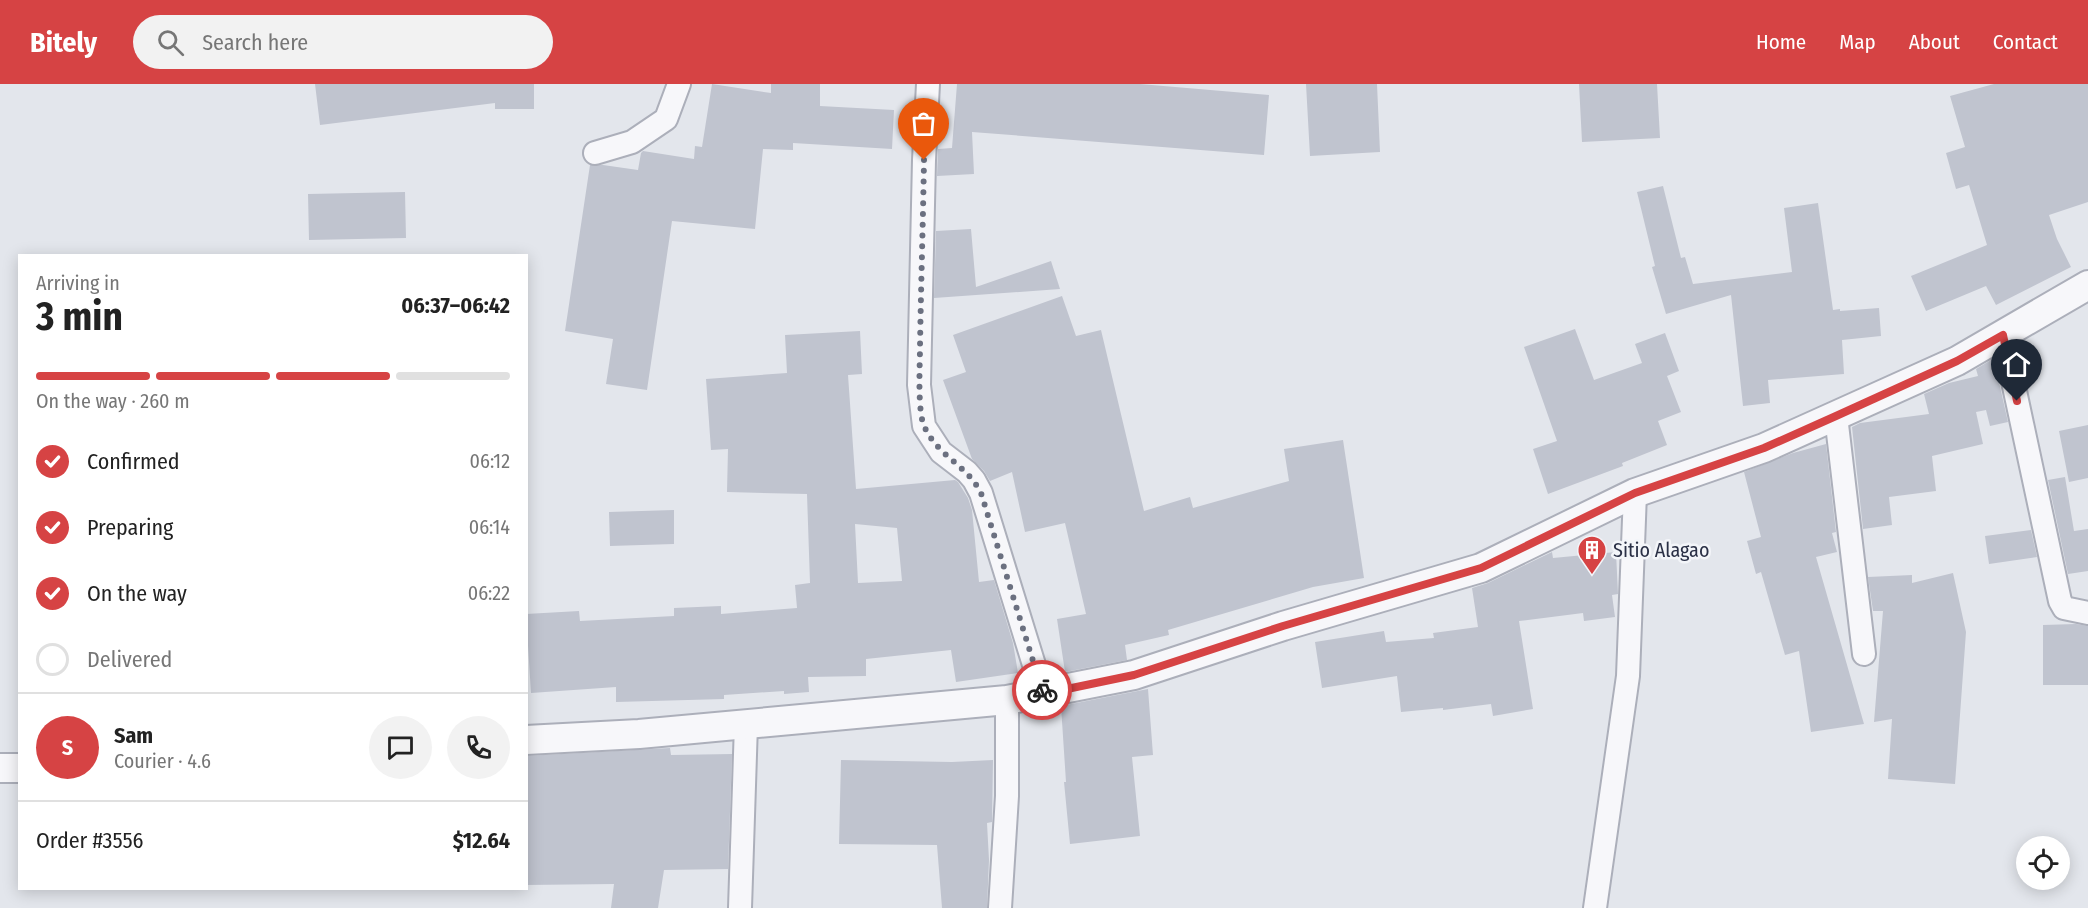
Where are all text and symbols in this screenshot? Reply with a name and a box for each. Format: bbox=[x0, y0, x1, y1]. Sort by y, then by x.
search box bbox=[133, 15, 553, 69]
text: Bitely bbox=[30, 26, 97, 59]
icon: search bbox=[154, 26, 187, 59]
text: Search here bbox=[202, 29, 308, 56]
text: Home bbox=[1756, 29, 1806, 55]
text: Map bbox=[1839, 29, 1876, 55]
text: About bbox=[1909, 29, 1960, 55]
text: Contact bbox=[1993, 29, 2058, 55]
pin bbox=[898, 98, 949, 160]
icon: bag bbox=[907, 107, 940, 140]
text: Arriving in bbox=[36, 271, 120, 295]
text: 06:37–06:42 bbox=[401, 292, 510, 319]
text: 3 min bbox=[36, 294, 123, 340]
pin bbox=[1991, 339, 2042, 401]
icon: home bbox=[2000, 348, 2033, 381]
text: On the way · 260 m bbox=[36, 389, 190, 413]
icon: check bbox=[36, 445, 69, 478]
text: Confirmed bbox=[87, 448, 180, 475]
text: 06:12 bbox=[470, 449, 510, 473]
icon: check bbox=[36, 511, 69, 544]
text: Preparing bbox=[87, 514, 173, 541]
text: 06:14 bbox=[469, 515, 510, 539]
building icon: Sitio Alagao bbox=[1576, 534, 1608, 576]
place label: Sitio Alagao bbox=[1613, 538, 1709, 562]
icon: check bbox=[36, 577, 69, 610]
text: On the way bbox=[87, 580, 187, 607]
text: 06:22 bbox=[468, 581, 510, 605]
text: Delivered bbox=[87, 646, 172, 673]
courier bbox=[1012, 660, 1072, 720]
icon: bike bbox=[1026, 674, 1059, 707]
button: chat bbox=[369, 716, 432, 779]
button: phone bbox=[447, 716, 510, 779]
text: Sam bbox=[114, 722, 153, 749]
text: S bbox=[62, 734, 73, 761]
text: Courier · 4.6 bbox=[114, 749, 211, 773]
text: Order #3556 bbox=[36, 827, 144, 854]
text: $12.64 bbox=[453, 827, 510, 854]
map controls bbox=[2016, 836, 2070, 890]
button: locate bbox=[2016, 836, 2070, 890]

